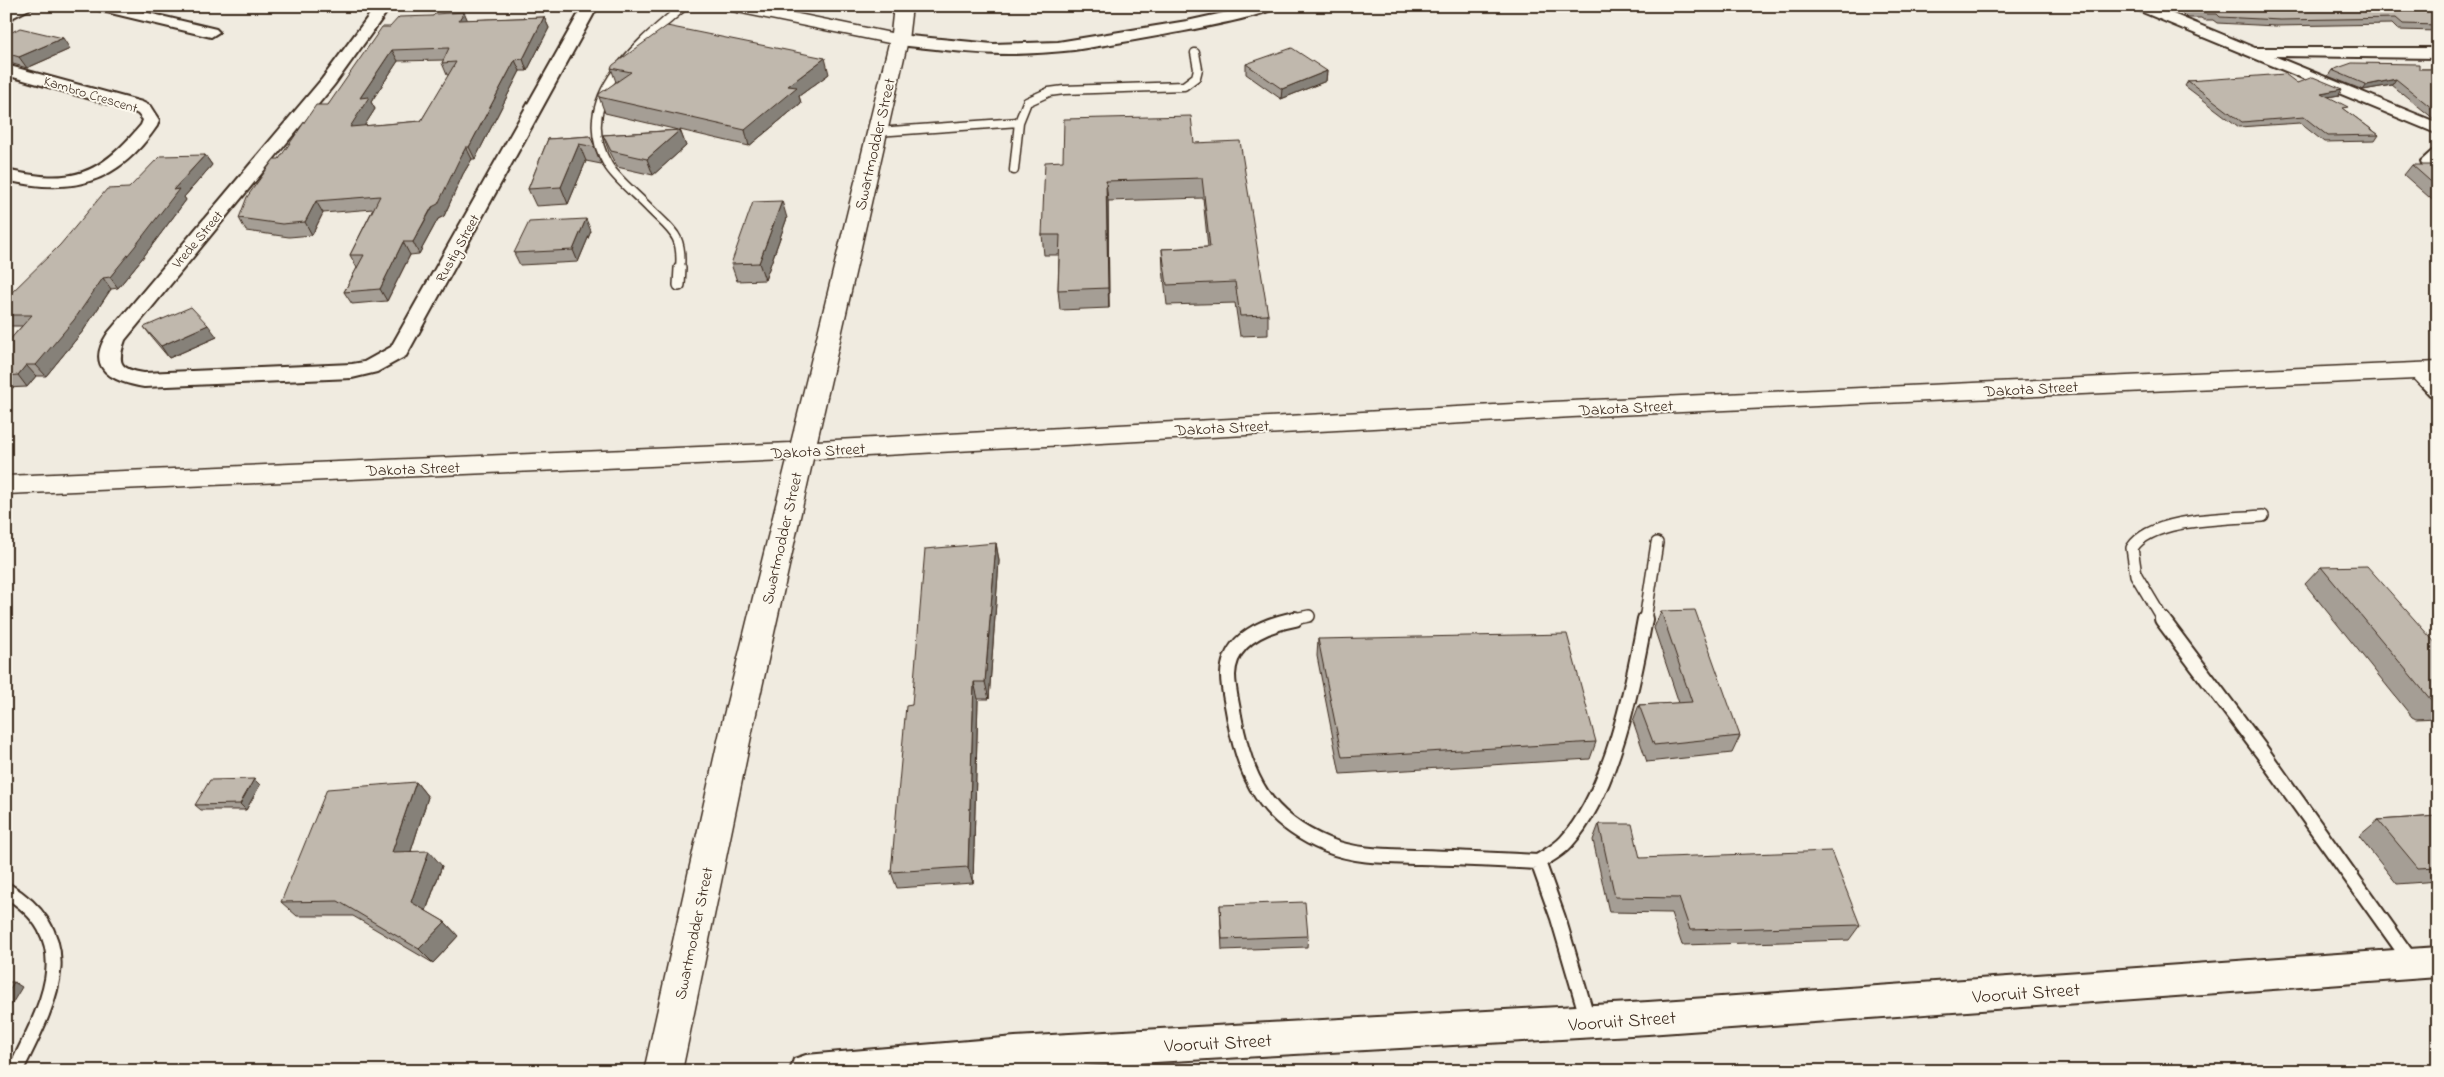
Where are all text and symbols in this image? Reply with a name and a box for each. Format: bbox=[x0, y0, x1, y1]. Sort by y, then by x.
street label: Kambro Crescent bbox=[41, 71, 140, 120]
street label: Swartmodder Street bbox=[849, 75, 903, 213]
street label: Vrede Street bbox=[167, 206, 229, 274]
street label: Rustig Street bbox=[431, 211, 487, 287]
street label: Dakota Street bbox=[1983, 376, 2079, 404]
street label: Dakota Street bbox=[1578, 395, 1674, 423]
street label: Dakota Street bbox=[1174, 415, 1270, 443]
street label: Dakota Street bbox=[770, 438, 866, 466]
street label: Dakota Street bbox=[365, 456, 461, 484]
street label: Swartmodder Street bbox=[756, 469, 810, 607]
street label: Swartmodder Street bbox=[669, 864, 721, 1002]
street label: Vooruit Street bbox=[1970, 977, 2082, 1012]
street label: Vooruit Street bbox=[1566, 1005, 1678, 1040]
street label: Vooruit Street bbox=[1163, 1028, 1273, 1061]

